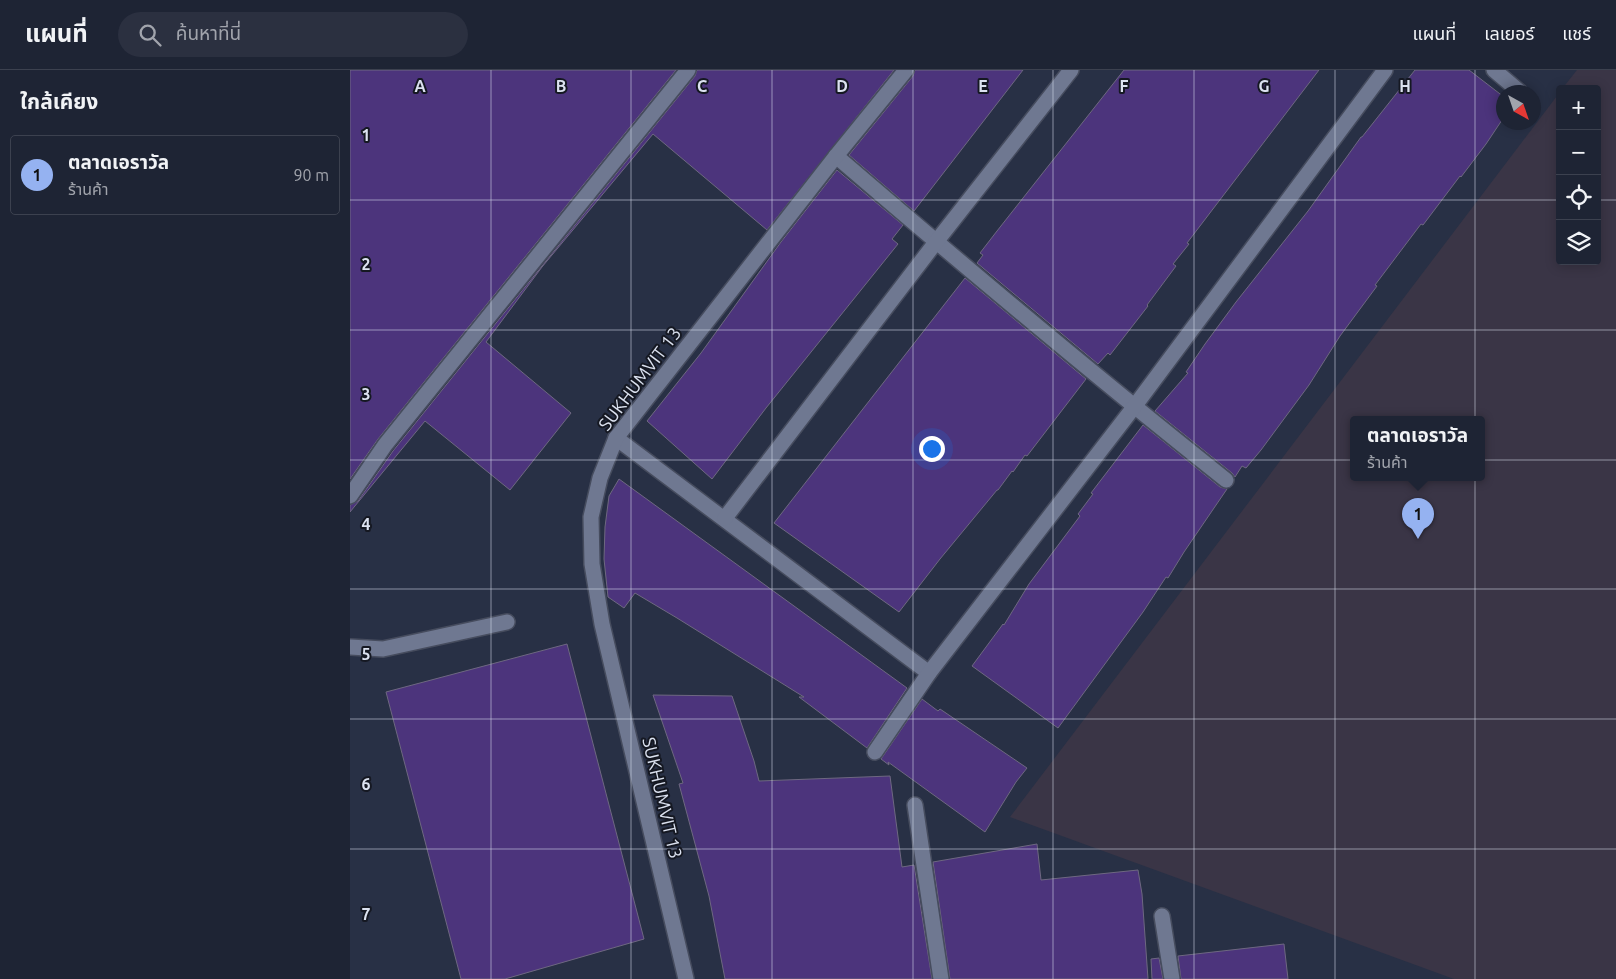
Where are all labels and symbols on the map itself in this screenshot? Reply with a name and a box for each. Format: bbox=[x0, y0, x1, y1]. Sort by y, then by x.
text: A bbox=[414, 77, 426, 95]
text: B bbox=[556, 77, 566, 95]
text: C bbox=[697, 77, 707, 95]
text: D bbox=[836, 77, 848, 95]
text: E bbox=[978, 77, 988, 95]
text: F bbox=[1120, 77, 1129, 95]
text: G bbox=[1258, 77, 1270, 95]
text: H bbox=[1399, 77, 1411, 95]
north arrow bbox=[1496, 85, 1541, 130]
text: 1 bbox=[361, 126, 371, 144]
text: 2 bbox=[361, 255, 371, 273]
street label: SUKHUMVIT 13 bbox=[594, 323, 684, 434]
text: 3 bbox=[361, 385, 371, 403]
your location bbox=[919, 436, 945, 462]
pin: 1 bbox=[1402, 498, 1434, 539]
text: 4 bbox=[361, 515, 371, 533]
text: 5 bbox=[361, 645, 371, 663]
street label: SUKHUMVIT 13 bbox=[639, 735, 687, 860]
text: 6 bbox=[361, 775, 371, 793]
text: 7 bbox=[361, 905, 371, 923]

